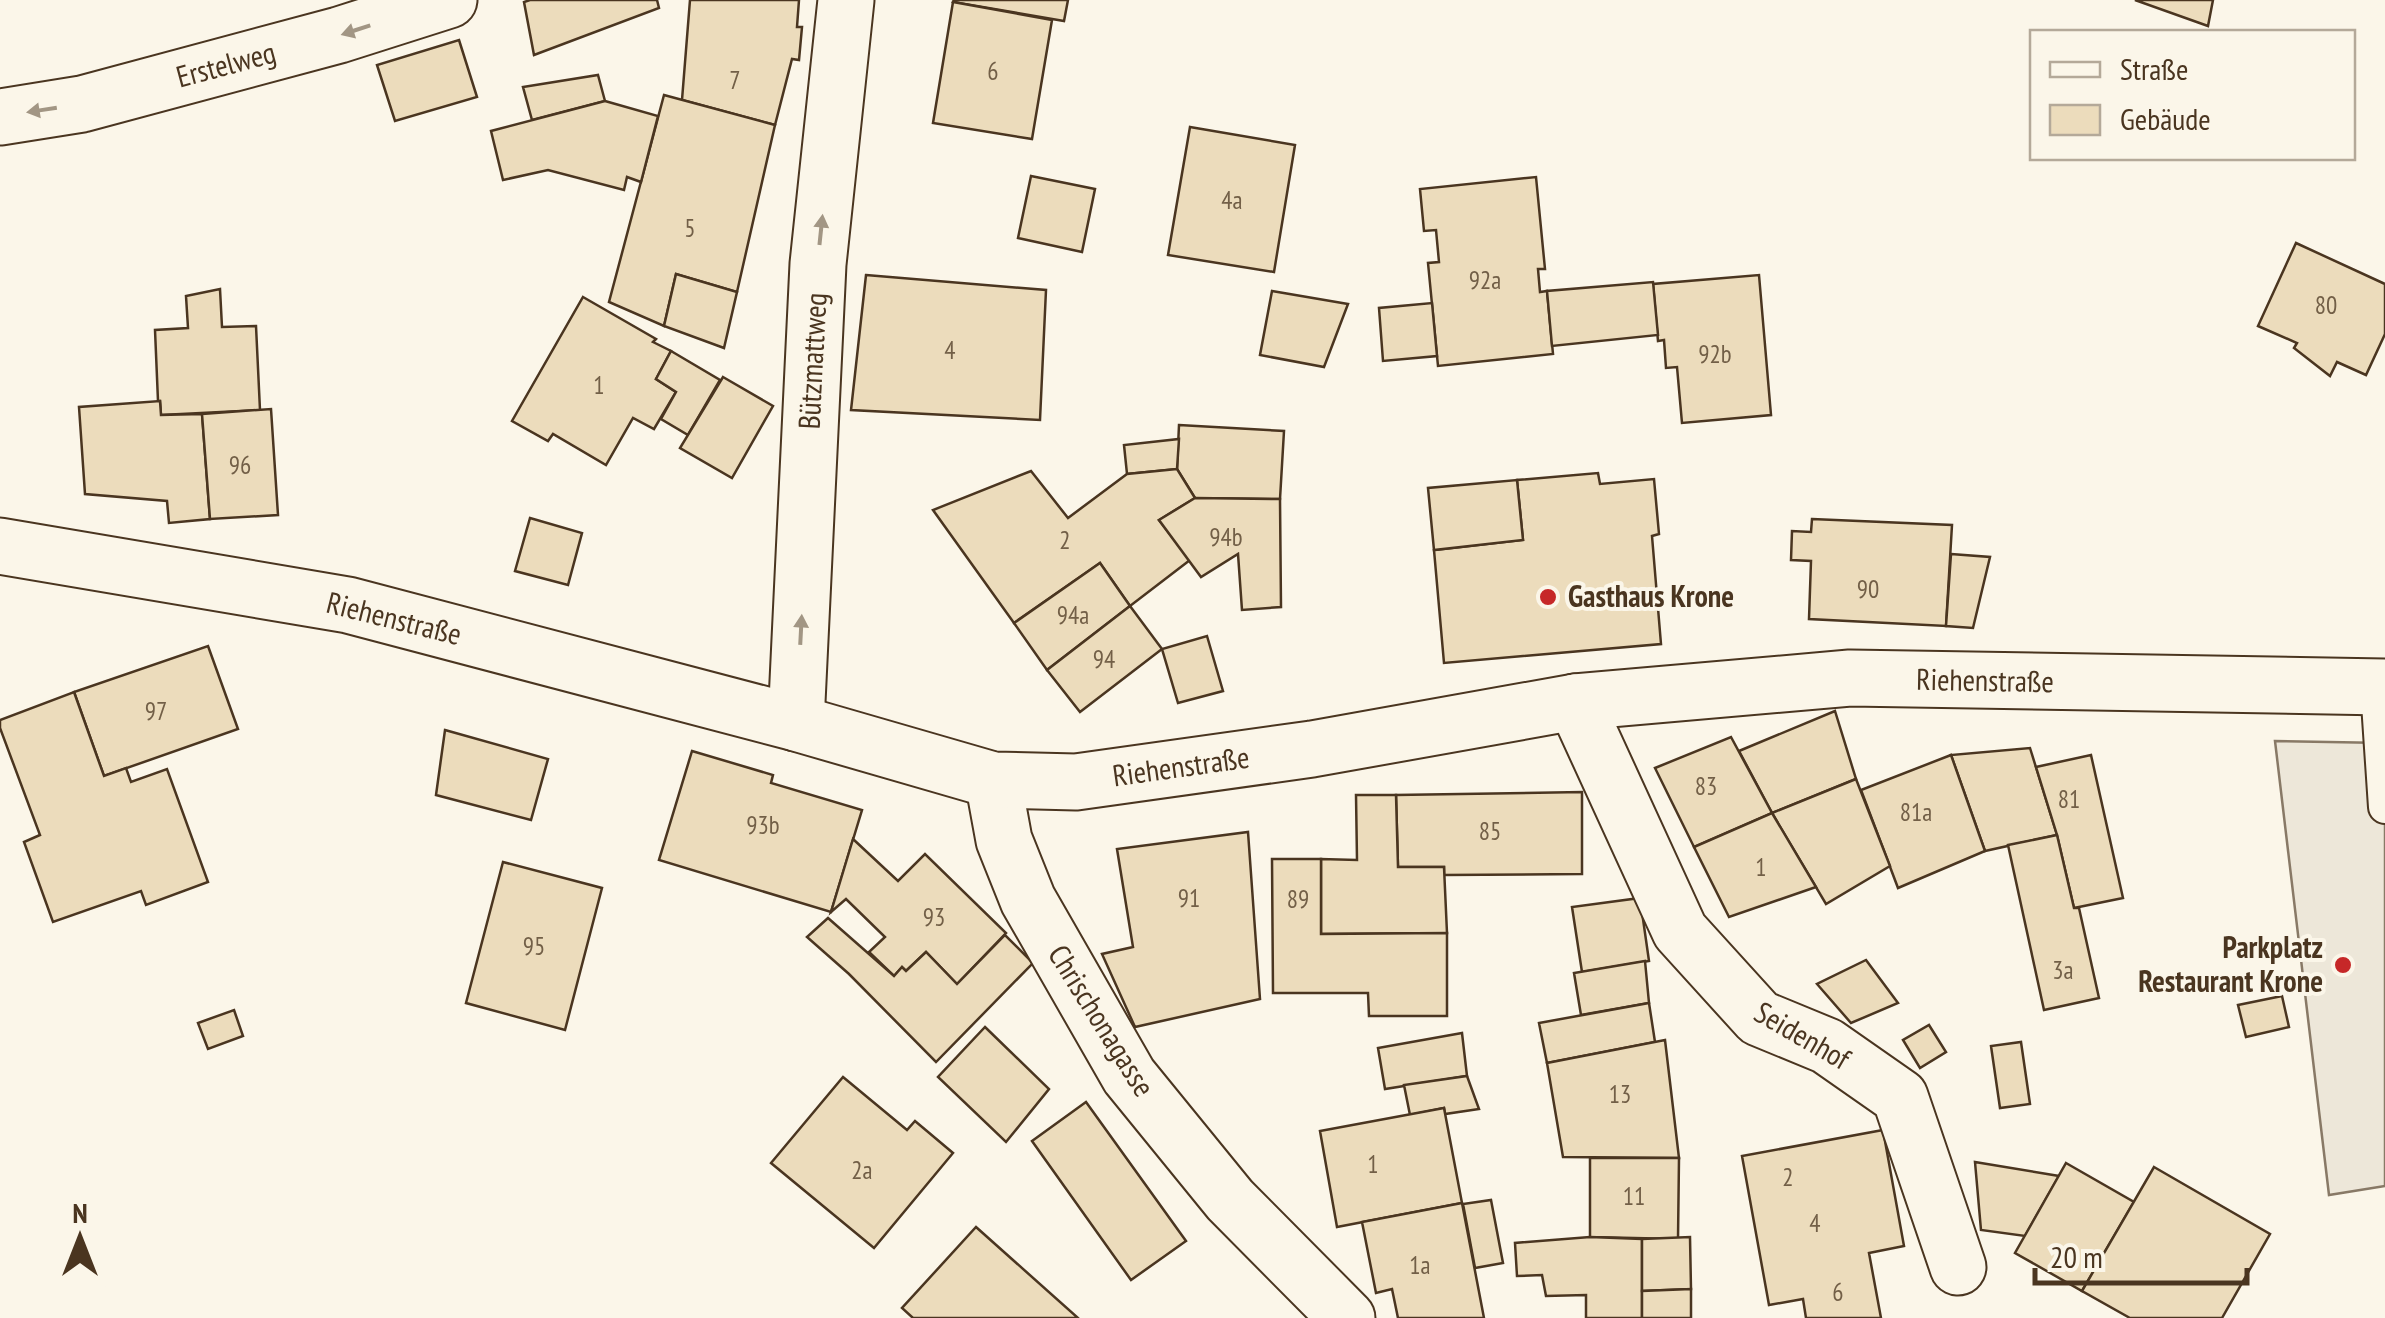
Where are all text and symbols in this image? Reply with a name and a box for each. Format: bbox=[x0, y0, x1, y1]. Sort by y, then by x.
one-way arrow bbox=[341, 23, 371, 38]
legend bbox=[2030, 30, 2355, 160]
street label: Erstelweg bbox=[172, 32, 280, 95]
text: Straße bbox=[2120, 49, 2188, 88]
house number: 6 bbox=[987, 55, 999, 87]
house number: 7 bbox=[729, 64, 741, 96]
text: Gebäude bbox=[2120, 99, 2211, 138]
one-way arrow bbox=[25, 103, 57, 118]
house number: 4a bbox=[1221, 184, 1243, 216]
house number: 5 bbox=[684, 212, 696, 244]
one-way arrow bbox=[814, 213, 830, 245]
house number: 92a bbox=[1469, 264, 1501, 296]
house number: 80 bbox=[2315, 289, 2337, 321]
street label: Bützmattweg bbox=[788, 292, 835, 430]
house number: 4 bbox=[944, 334, 956, 366]
house number: 92b bbox=[1698, 338, 1732, 370]
house number: 1 bbox=[593, 369, 605, 401]
house number: 96 bbox=[229, 449, 251, 481]
house number: 94b bbox=[1209, 521, 1243, 553]
house number: 2 bbox=[1059, 524, 1071, 556]
house number: 90 bbox=[1857, 573, 1879, 605]
place label: Gasthaus Krone bbox=[1568, 576, 1734, 615]
street label: Riehenstraße bbox=[323, 582, 466, 653]
marker: Gasthaus Krone bbox=[1537, 586, 1559, 608]
house number: 94a bbox=[1057, 599, 1089, 631]
one-way arrow bbox=[793, 613, 809, 645]
house number: 94 bbox=[1093, 643, 1115, 675]
street label: Riehenstraße bbox=[1916, 659, 2054, 700]
house number: 97 bbox=[145, 695, 167, 727]
street label: Riehenstraße bbox=[1110, 737, 1252, 794]
house number: 83 bbox=[1695, 770, 1717, 802]
house number: 81 bbox=[2058, 783, 2080, 815]
house number: 81a bbox=[1900, 796, 1932, 828]
house number: 93b bbox=[746, 809, 780, 841]
house number: 85 bbox=[1479, 815, 1501, 847]
house number: 1 bbox=[1755, 851, 1767, 883]
house number: 91 bbox=[1178, 882, 1200, 914]
house number: 89 bbox=[1287, 883, 1309, 915]
house number: 93 bbox=[923, 901, 945, 933]
place label: Parkplatz Restaurant Krone bbox=[2138, 927, 2323, 1000]
house number: 95 bbox=[523, 930, 545, 962]
street label: Chrischonagasse bbox=[1040, 937, 1164, 1103]
house number: 3a bbox=[2052, 954, 2074, 986]
marker: Parkplatz Restaurant Krone bbox=[2332, 954, 2354, 976]
street label: Seidenhof bbox=[1748, 992, 1859, 1078]
house number: 13 bbox=[1609, 1078, 1631, 1110]
house number: 1 bbox=[1367, 1148, 1379, 1180]
house number: 2a bbox=[851, 1154, 873, 1186]
house number: 2 bbox=[1782, 1161, 1794, 1193]
house number: 11 bbox=[1623, 1180, 1645, 1212]
north arrow bbox=[30, 1188, 130, 1288]
text: N bbox=[72, 1194, 88, 1231]
house number: 4 bbox=[1809, 1207, 1821, 1239]
scale bar bbox=[2035, 1223, 2248, 1285]
text: 20 m bbox=[2050, 1237, 2103, 1276]
house number: 1a bbox=[1409, 1249, 1431, 1281]
house number: 6 bbox=[1832, 1276, 1844, 1308]

